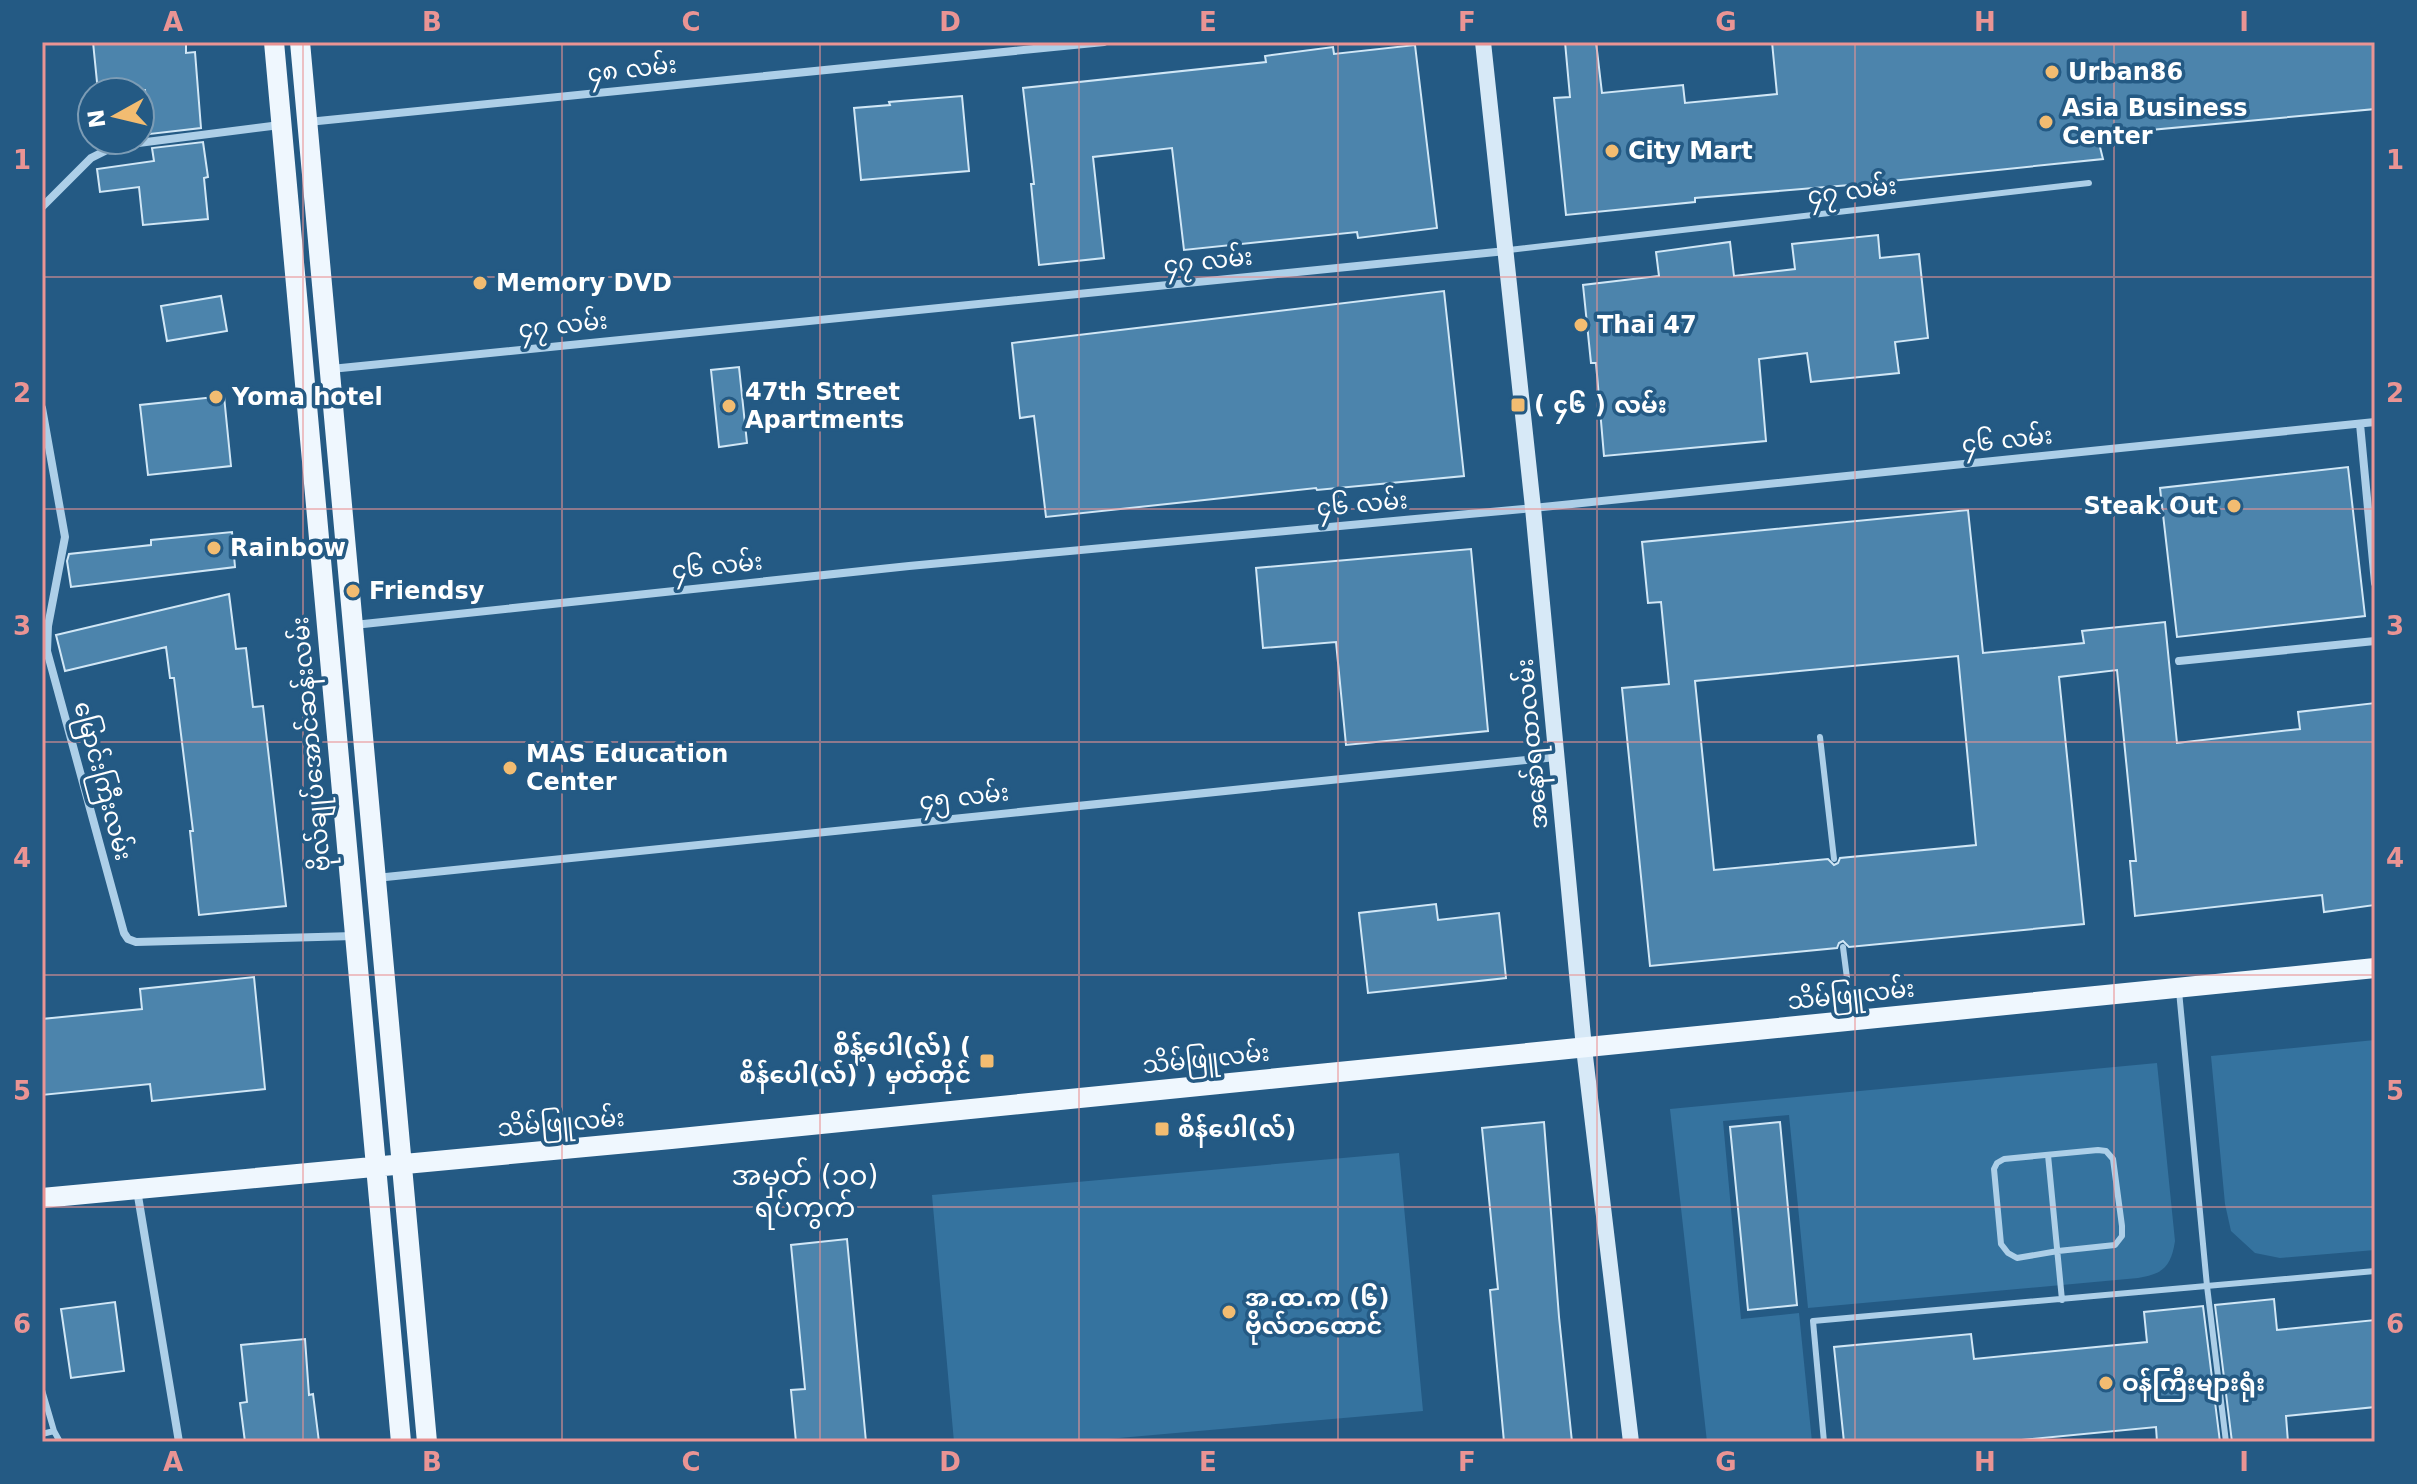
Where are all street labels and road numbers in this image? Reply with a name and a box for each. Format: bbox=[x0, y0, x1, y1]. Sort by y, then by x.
street label: ၄၈ လမ်း bbox=[586, 48, 679, 93]
street label: ၄၇ လမ်း bbox=[1806, 170, 1899, 215]
street label: ၄၇ လမ်း bbox=[1162, 240, 1255, 285]
street label: ၄၇ လမ်း bbox=[517, 304, 610, 349]
street label: ၄၆ လမ်း bbox=[1960, 419, 2054, 464]
street label: ၄၆ လမ်း bbox=[1315, 484, 1409, 527]
street label: ၄၆ လမ်း bbox=[670, 545, 764, 590]
street label: ဗိုလ်ချုပ်အောင်ဆန်းလမ်း bbox=[284, 615, 341, 873]
street label: အနော်ရထာလမ်း bbox=[1509, 657, 1558, 831]
street label: မြောင်းကြီးလမ်း bbox=[63, 698, 140, 865]
street label: ၄၅ လမ်း bbox=[917, 776, 1011, 821]
street label: သိမ်ဖြူလမ်း bbox=[1786, 972, 1916, 1021]
street label: သိမ်ဖြူလမ်း bbox=[1141, 1036, 1271, 1085]
street label: သိမ်ဖြူလမ်း bbox=[496, 1102, 626, 1147]

